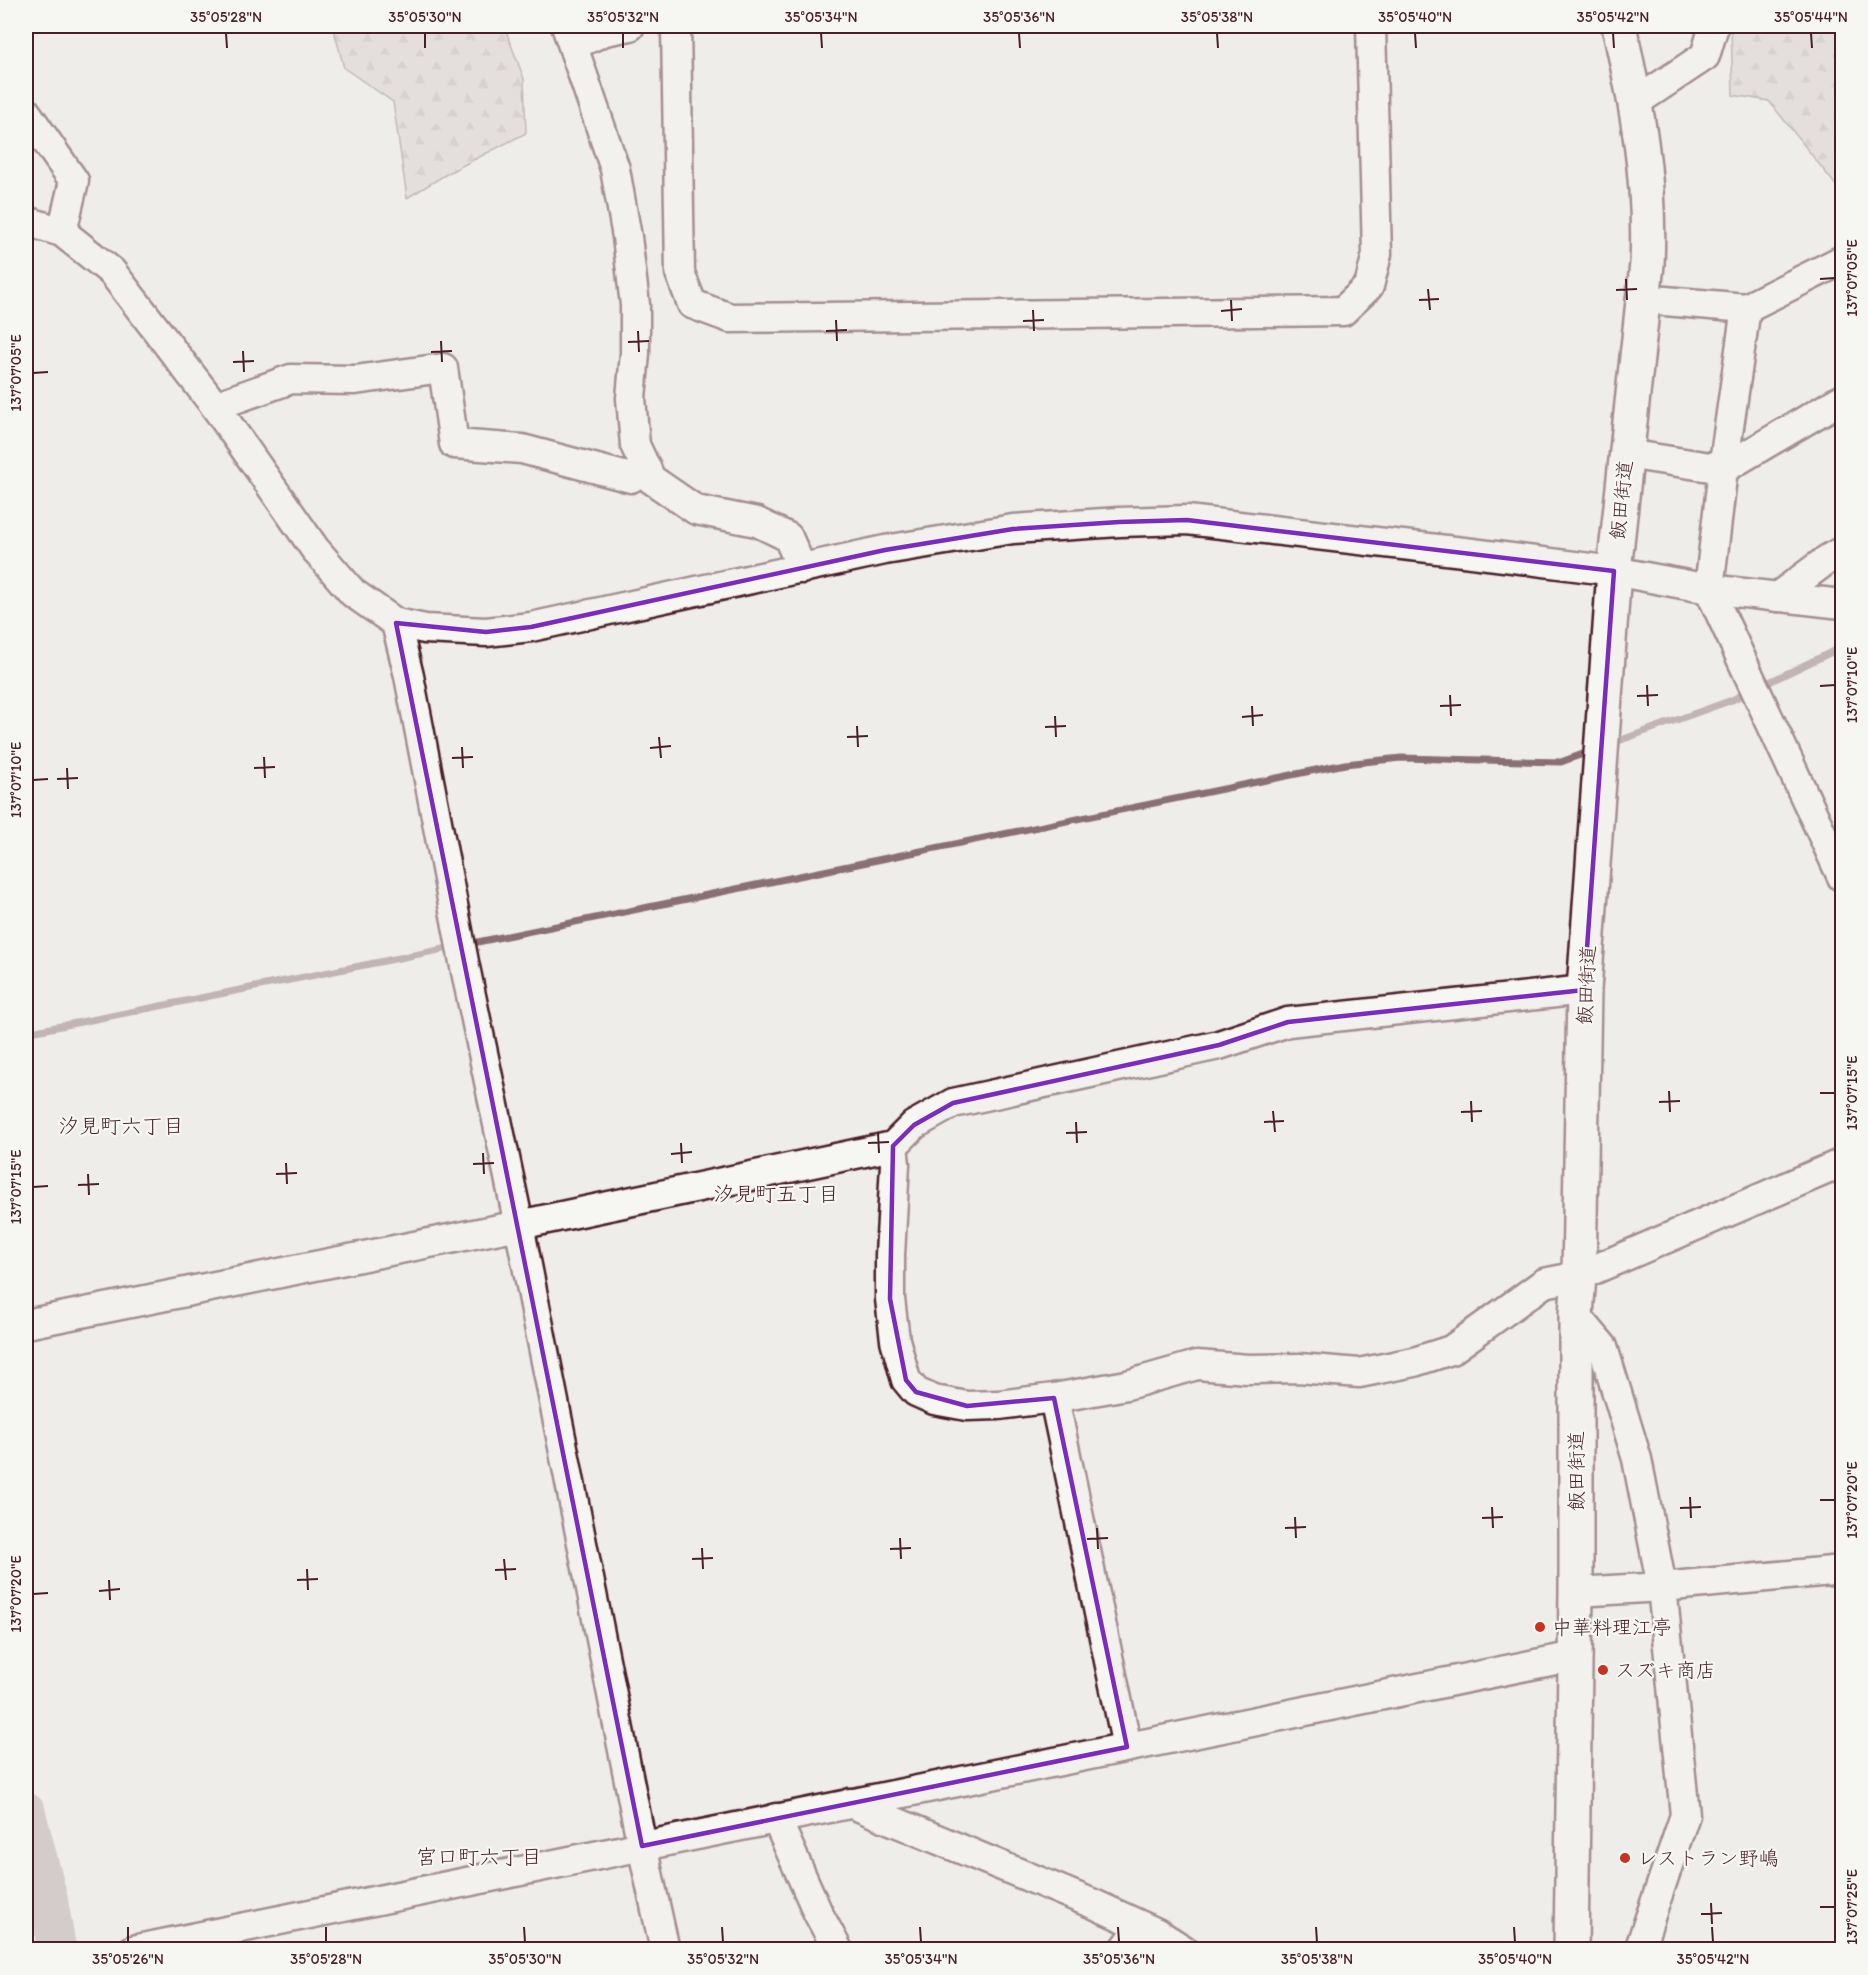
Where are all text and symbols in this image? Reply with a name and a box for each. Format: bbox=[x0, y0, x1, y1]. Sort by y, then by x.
text: 35°05'28"N bbox=[190, 8, 262, 26]
text: 35°05'30"N bbox=[388, 8, 462, 26]
text: 35°05'32"N bbox=[587, 8, 659, 26]
text: 35°05'34"N bbox=[784, 8, 858, 26]
text: 35°05'36"N bbox=[983, 8, 1055, 26]
text: 35°05'38"N bbox=[1181, 8, 1253, 26]
text: 35°05'40"N bbox=[1378, 8, 1452, 26]
text: 35°05'42"N bbox=[1577, 8, 1649, 26]
text: 35°05'44"N bbox=[1774, 8, 1848, 26]
text: 137°07'05"E bbox=[1843, 239, 1861, 317]
text: 137°07'05"E bbox=[7, 334, 25, 412]
street label: 飯田街道 bbox=[1605, 459, 1637, 541]
text: 137°07'10"E bbox=[1843, 647, 1861, 723]
text: 137°07'10"E bbox=[7, 742, 25, 818]
street label: 飯田街道 bbox=[1572, 944, 1600, 1026]
text: 137°07'15"E bbox=[1843, 1055, 1861, 1131]
district label: 汐見町六丁目 bbox=[58, 1113, 184, 1138]
text: 137°07'15"E bbox=[7, 1149, 25, 1225]
district label: 汐見町五丁目 bbox=[713, 1181, 839, 1206]
street label: 飯田街道 bbox=[1564, 1431, 1588, 1511]
text: 137°07'20"E bbox=[1843, 1461, 1861, 1539]
text: 137°07'20"E bbox=[7, 1555, 25, 1633]
place label: 中華料理江亭 bbox=[1552, 1615, 1672, 1639]
marker: 中華料理江亭 bbox=[1533, 1620, 1547, 1634]
place label: スズキ商店 bbox=[1615, 1658, 1716, 1682]
marker: スズキ商店 bbox=[1596, 1663, 1610, 1677]
district label: 宮口町六丁目 bbox=[416, 1844, 542, 1869]
place label: レストラン野嶋 bbox=[1637, 1846, 1779, 1870]
marker: レストラン野嶋 bbox=[1618, 1851, 1632, 1865]
text: 137°07'25"E bbox=[1843, 1869, 1861, 1945]
text: 35°05'26"N bbox=[92, 1950, 164, 1968]
text: 35°05'28"N bbox=[290, 1950, 362, 1968]
text: 35°05'30"N bbox=[488, 1950, 562, 1968]
text: 35°05'32"N bbox=[687, 1950, 759, 1968]
text: 35°05'34"N bbox=[884, 1950, 958, 1968]
text: 35°05'36"N bbox=[1083, 1950, 1155, 1968]
text: 35°05'38"N bbox=[1281, 1950, 1353, 1968]
text: 35°05'40"N bbox=[1478, 1950, 1552, 1968]
text: 35°05'42"N bbox=[1677, 1950, 1749, 1968]

